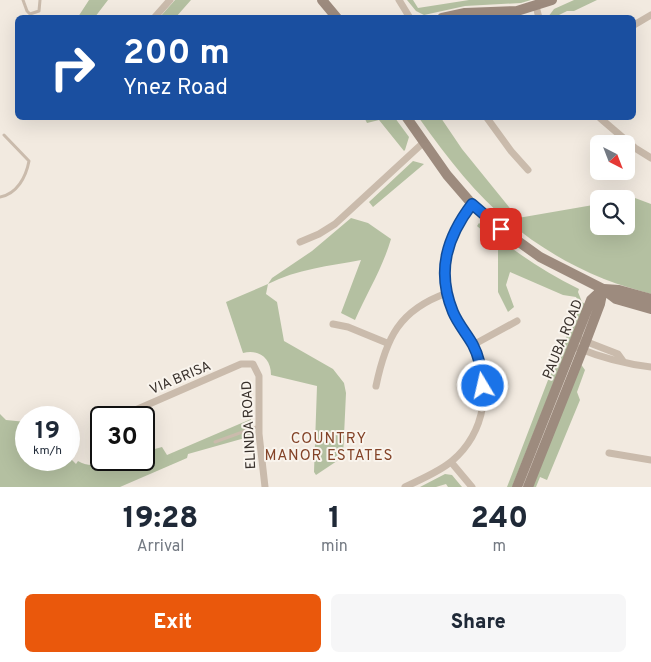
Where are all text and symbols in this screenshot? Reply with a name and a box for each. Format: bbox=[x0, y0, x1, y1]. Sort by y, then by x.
text: 200 m bbox=[123, 32, 230, 76]
icon: right bbox=[40, 35, 105, 100]
text: Ynez Road bbox=[123, 75, 228, 102]
north arrow bbox=[590, 135, 635, 180]
map controls bbox=[590, 135, 635, 235]
button: search bbox=[590, 190, 635, 235]
pin bbox=[480, 208, 522, 250]
icon: arrive bbox=[487, 215, 515, 243]
street label: PAUBA ROAD bbox=[540, 297, 587, 382]
street label: VIA BRISA bbox=[147, 358, 214, 399]
position arrow bbox=[456, 359, 508, 411]
street label: ELINDA ROAD bbox=[239, 380, 260, 470]
speed limit sign: 30 bbox=[90, 406, 155, 471]
text: 19 bbox=[35, 416, 60, 448]
district label: COUNTRY MANOR ESTATES bbox=[264, 430, 394, 466]
text: km/h bbox=[33, 443, 62, 459]
text: 19:28 bbox=[123, 501, 198, 538]
text: 1 bbox=[328, 501, 341, 538]
text: 240 bbox=[470, 501, 528, 538]
text: Arrival bbox=[137, 537, 184, 557]
text: min bbox=[321, 537, 348, 557]
text: m bbox=[493, 537, 506, 557]
button: Exit bbox=[25, 594, 321, 652]
button: Share bbox=[331, 594, 626, 652]

